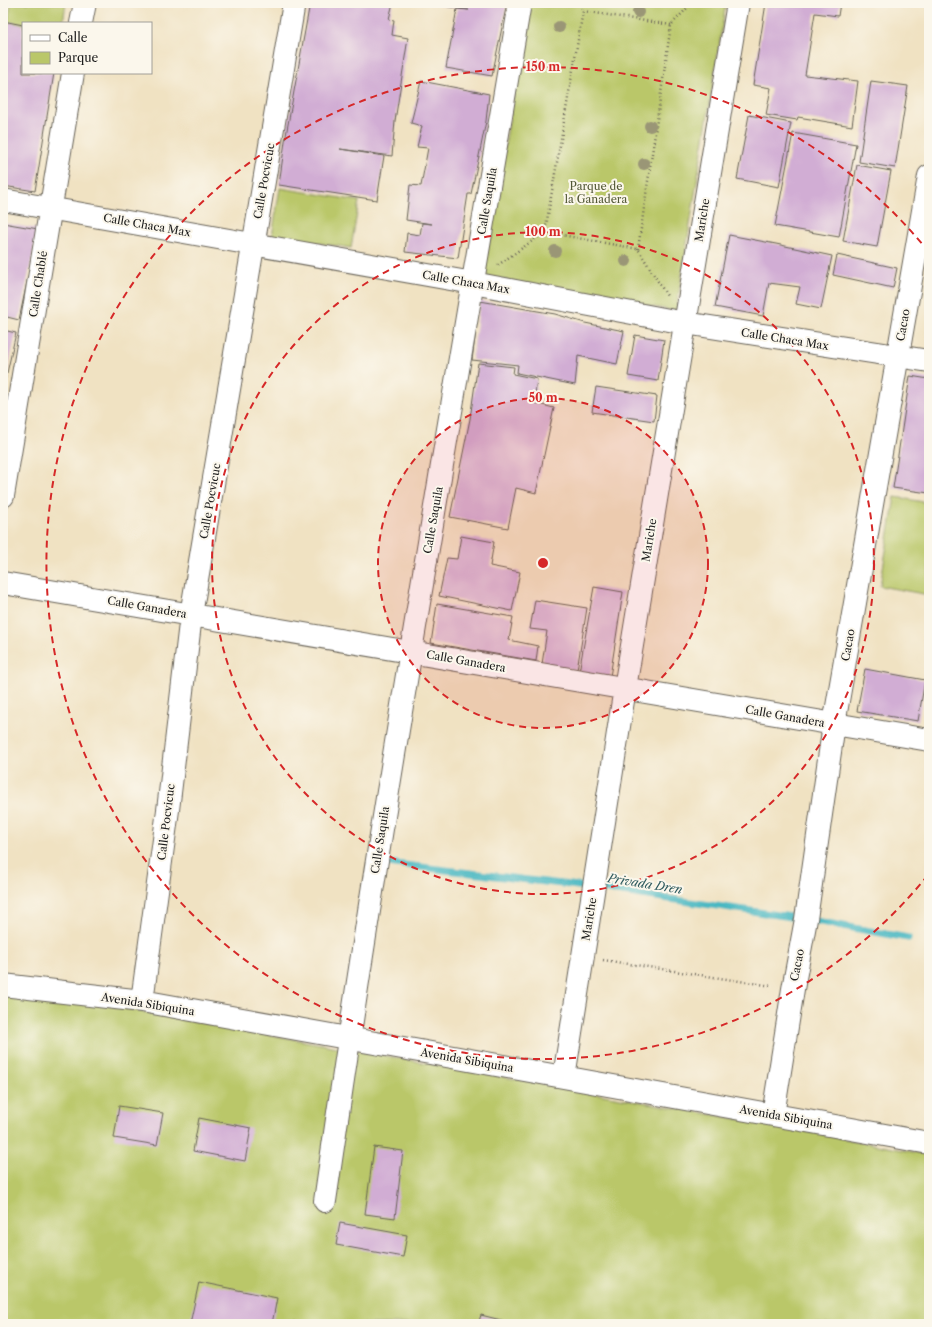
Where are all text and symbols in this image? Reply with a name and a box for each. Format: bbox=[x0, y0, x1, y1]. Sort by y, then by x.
legend bbox=[22, 22, 152, 74]
text: Calle bbox=[58, 30, 88, 45]
text: Parque bbox=[58, 50, 99, 65]
text: 150 m bbox=[526, 59, 560, 74]
street label: Calle Pocvicuc bbox=[250, 142, 278, 220]
street label: Calle Saquila bbox=[474, 166, 500, 236]
park label: Parque de la Ganadera bbox=[565, 179, 627, 206]
street label: Mariche bbox=[692, 197, 712, 243]
street label: Calle Chaca Max bbox=[102, 210, 192, 240]
text: 100 m bbox=[525, 224, 561, 239]
street label: Calle Chablé bbox=[26, 250, 50, 318]
street label: Calle Chaca Max bbox=[421, 267, 511, 297]
street label: Cacao bbox=[893, 307, 913, 342]
street label: Calle Chaca Max bbox=[740, 325, 830, 353]
text: 50 m bbox=[528, 390, 558, 405]
street label: Calle Pocvicuc bbox=[196, 462, 224, 540]
street label: Calle Saquila bbox=[420, 485, 446, 555]
street label: Mariche bbox=[639, 517, 659, 563]
centre of rings bbox=[536, 556, 550, 570]
street label: Calle Ganadera bbox=[106, 593, 188, 621]
street label: Cacao bbox=[838, 627, 858, 662]
street label: Calle Ganadera bbox=[425, 647, 507, 675]
street label: Calle Ganadera bbox=[744, 702, 826, 730]
street label: Calle Pocvicuc bbox=[154, 783, 178, 861]
street label: Calle Saquila bbox=[368, 805, 392, 875]
water label: Privada Dren bbox=[606, 870, 683, 897]
street label: Mariche bbox=[579, 896, 599, 942]
street label: Cacao bbox=[787, 947, 807, 982]
street label: Avenida Sibiquina bbox=[99, 990, 196, 1018]
street label: Avenida Sibiquina bbox=[418, 1045, 515, 1075]
street label: Avenida Sibiquina bbox=[737, 1102, 834, 1132]

